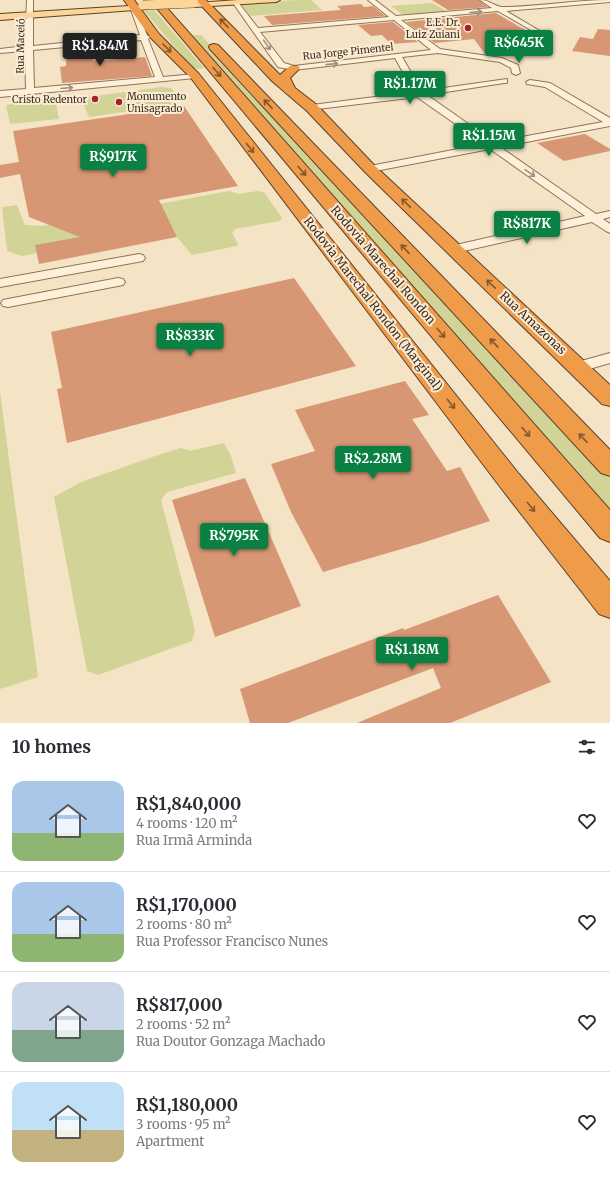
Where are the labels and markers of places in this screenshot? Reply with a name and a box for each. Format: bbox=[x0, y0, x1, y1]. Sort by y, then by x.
place label: E.E. Dr. Luiz Zuiani bbox=[406, 16, 460, 41]
marker: E.E. Dr. Luiz Zuiani bbox=[463, 23, 473, 33]
pin: R$645K bbox=[486, 30, 552, 64]
pin: R$1.84M bbox=[63, 33, 137, 67]
pin: R$1.17M bbox=[373, 71, 447, 105]
place label: Monumento Unisagrado bbox=[127, 90, 187, 115]
place label: Cristo Redentor bbox=[12, 93, 87, 106]
marker: Cristo Redentor bbox=[90, 94, 100, 104]
marker: Monumento Unisagrado bbox=[114, 97, 124, 107]
pin: R$1.15M bbox=[452, 123, 526, 157]
pin: R$917K bbox=[80, 144, 146, 178]
pin: R$817K bbox=[494, 211, 560, 245]
pin: R$833K bbox=[157, 323, 223, 357]
pin: R$2.28M bbox=[336, 446, 410, 480]
pin: R$795K bbox=[201, 523, 267, 557]
pin: R$1.18M bbox=[375, 637, 449, 671]

